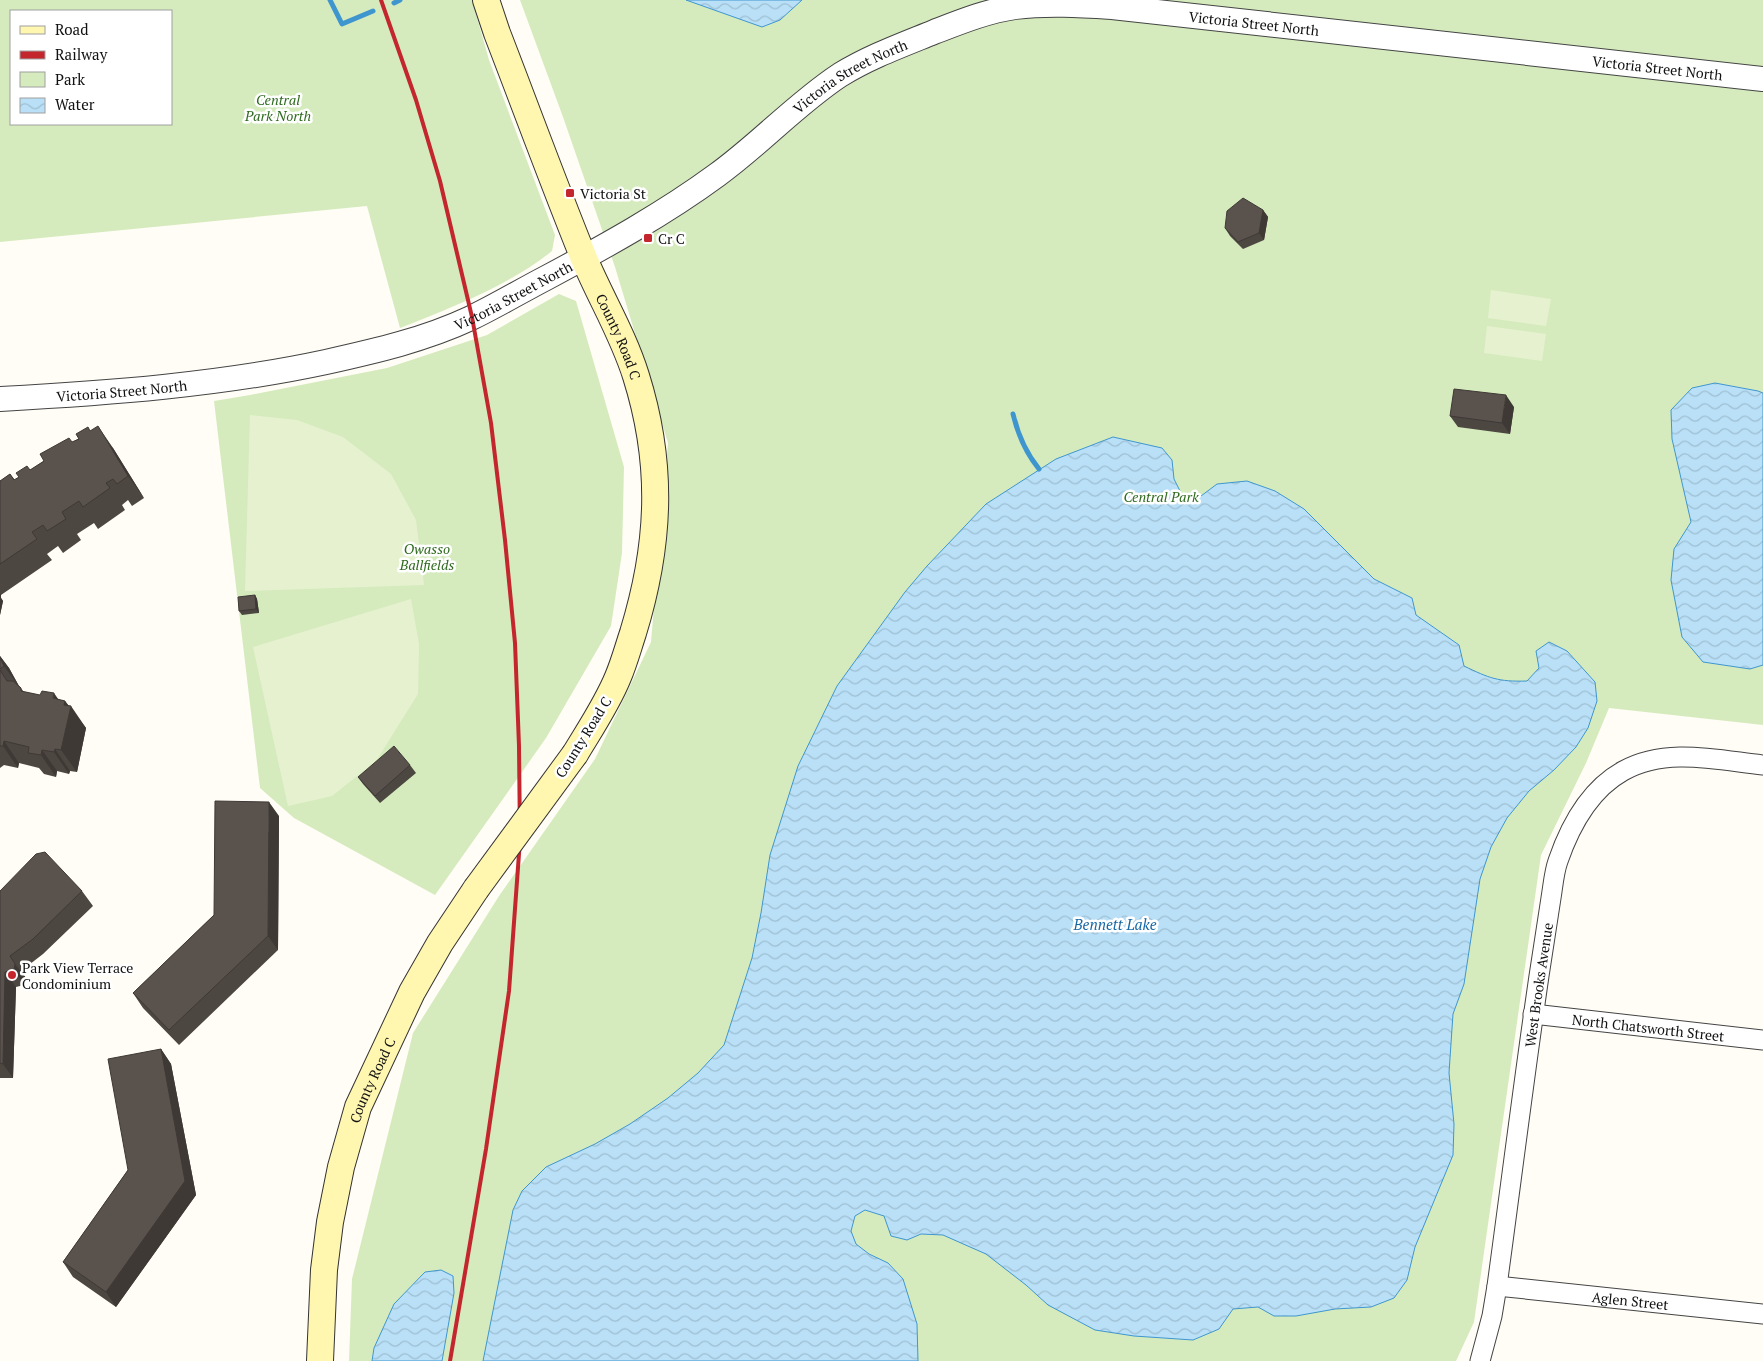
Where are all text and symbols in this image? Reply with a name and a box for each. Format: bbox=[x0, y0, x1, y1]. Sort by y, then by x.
street label: Victoria Street North bbox=[1188, 6, 1320, 39]
legend bbox=[10, 10, 172, 125]
text: Road bbox=[55, 19, 88, 39]
street label: Victoria Street North bbox=[789, 34, 910, 117]
text: Railway bbox=[55, 44, 108, 64]
street label: Victoria Street North bbox=[1591, 51, 1724, 84]
text: Park bbox=[55, 69, 85, 89]
park label: Central Park North bbox=[244, 90, 311, 125]
text: Water bbox=[55, 94, 95, 114]
place label: Victoria St bbox=[580, 184, 647, 203]
marker: Victoria St bbox=[564, 187, 576, 199]
place label: Cr C bbox=[658, 229, 685, 248]
marker: Cr C bbox=[642, 232, 654, 244]
street label: Victoria Street North bbox=[451, 256, 575, 334]
street label: County Road C bbox=[592, 290, 646, 382]
street label: Victoria Street North bbox=[56, 375, 188, 405]
park label: Central Park bbox=[1123, 487, 1199, 506]
park label: Owasso Ballfields bbox=[399, 539, 454, 574]
street label: County Road C bbox=[551, 693, 615, 781]
water label: Bennett Lake bbox=[1073, 914, 1157, 934]
street label: West Brooks Avenue bbox=[1520, 921, 1557, 1048]
place label: Park View Terrace Condominium bbox=[22, 958, 133, 993]
marker: Park View Terrace Condominium bbox=[6, 969, 18, 981]
street label: North Chatsworth Street bbox=[1571, 1009, 1726, 1045]
street label: County Road C bbox=[344, 1034, 399, 1125]
street label: Aglen Street bbox=[1591, 1287, 1670, 1314]

